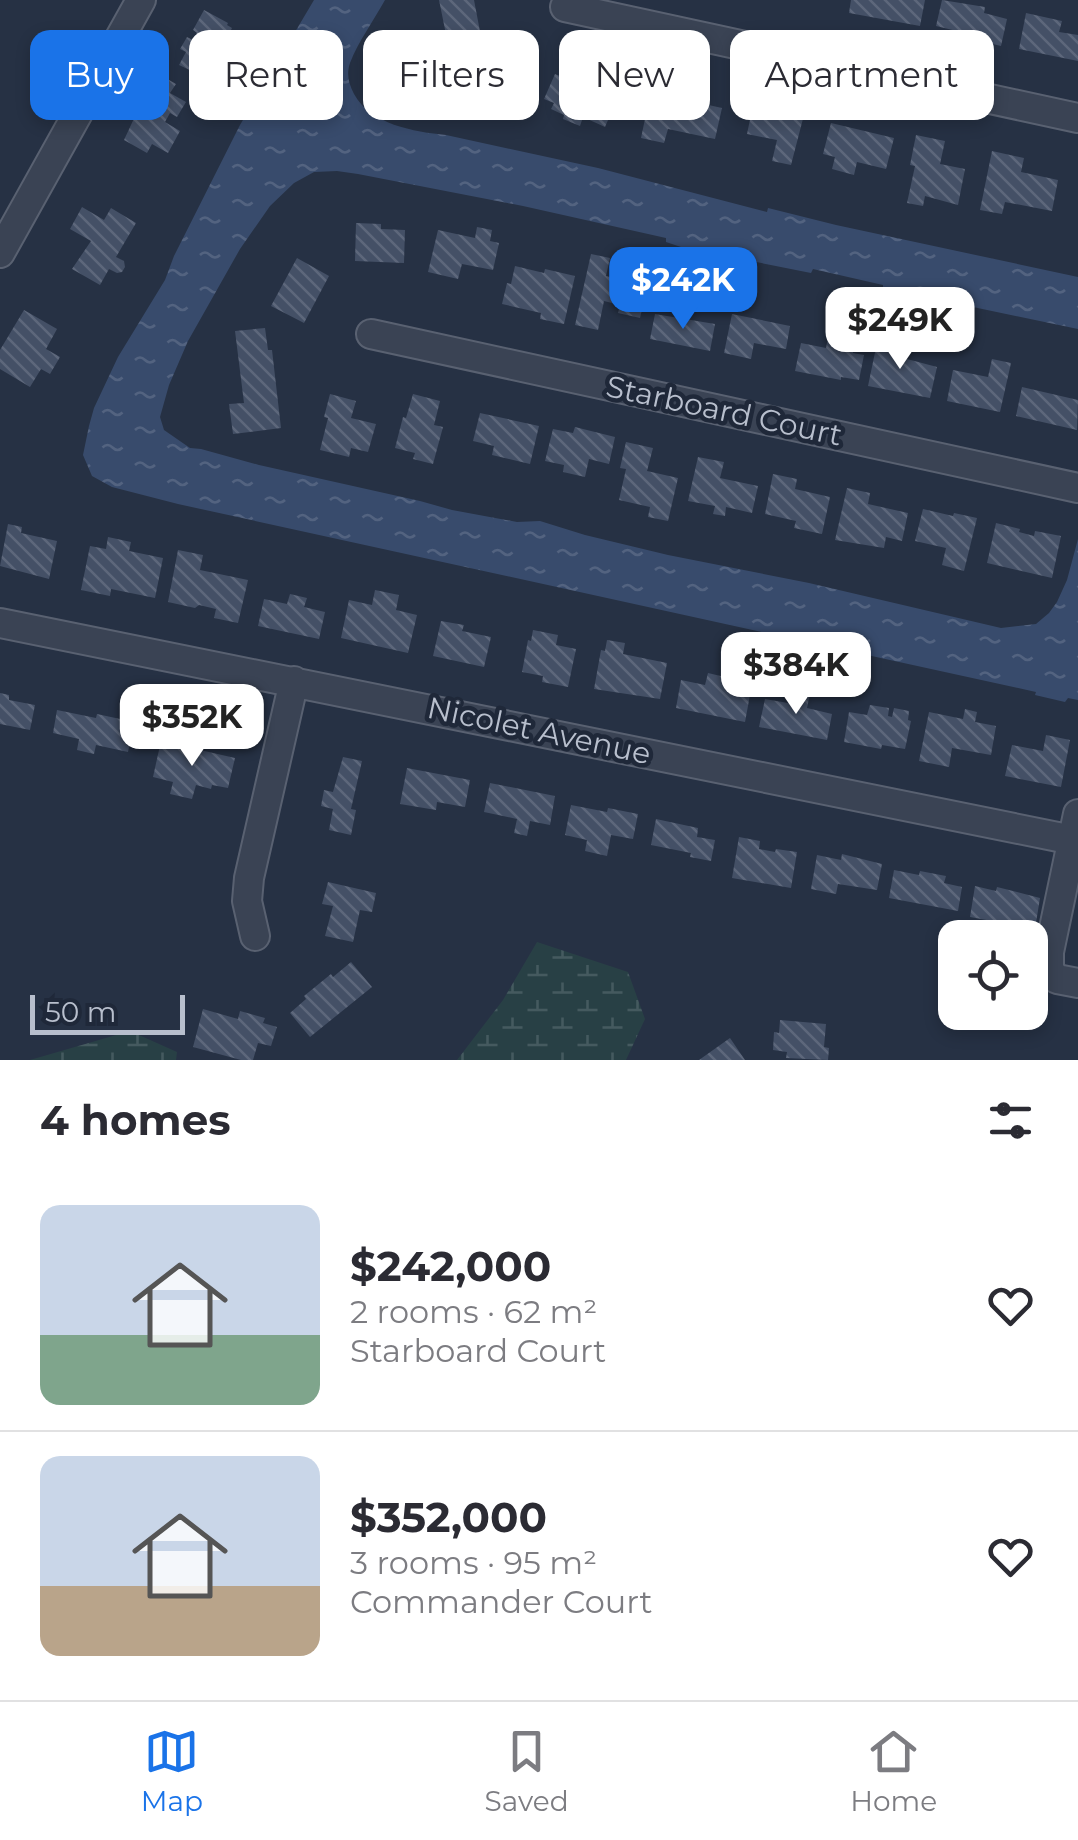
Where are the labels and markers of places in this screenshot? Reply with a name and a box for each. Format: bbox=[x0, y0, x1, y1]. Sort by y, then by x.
pin: $242K bbox=[613, 247, 753, 332]
pin: $249K bbox=[830, 287, 970, 372]
pin: $384K bbox=[726, 632, 866, 717]
pin: $352K bbox=[122, 684, 262, 769]

